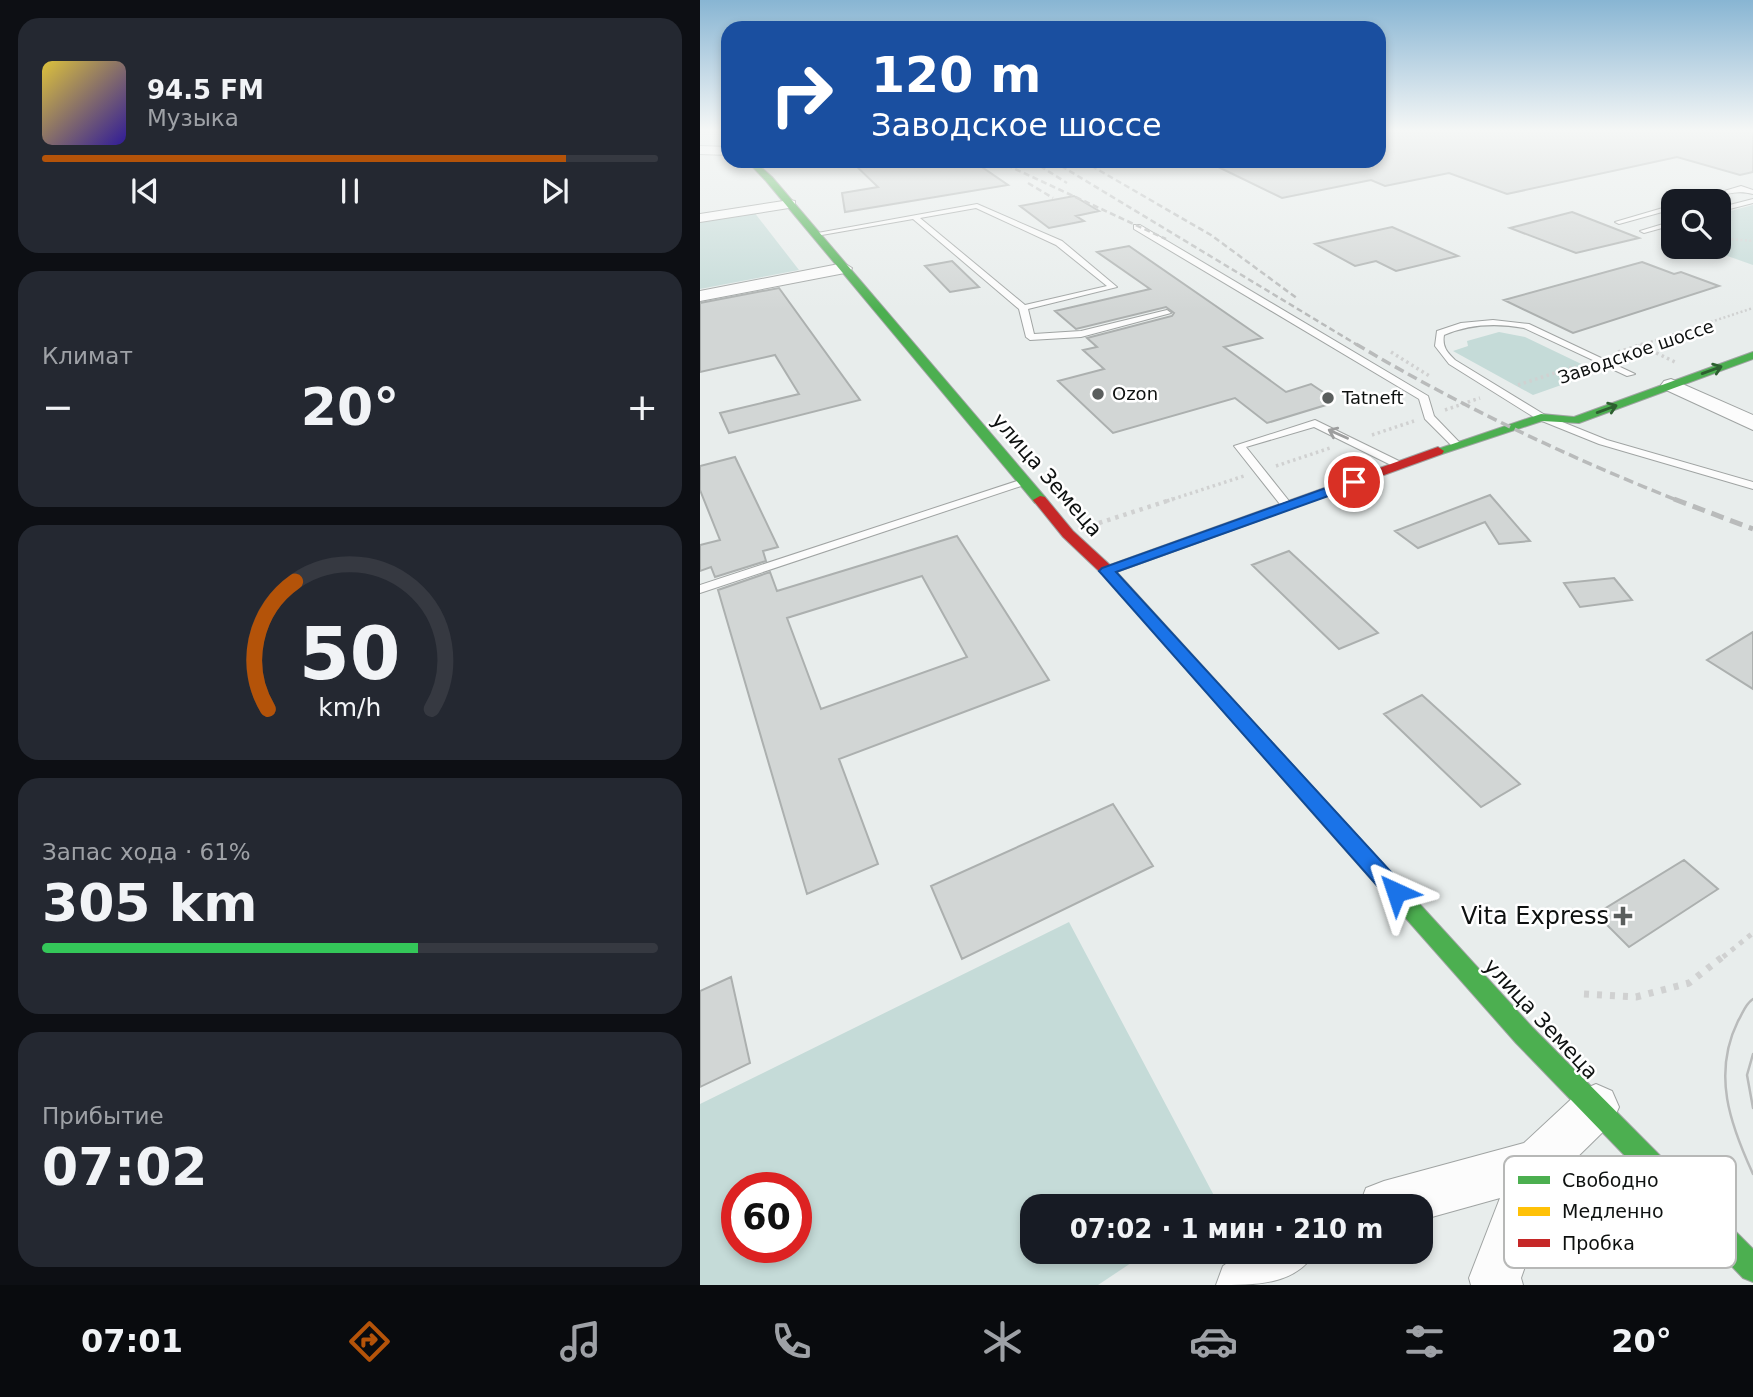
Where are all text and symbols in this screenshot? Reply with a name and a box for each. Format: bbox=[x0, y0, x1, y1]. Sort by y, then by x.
text: 120 m bbox=[871, 47, 1041, 104]
icon: right bbox=[756, 49, 847, 140]
text: 94.5 FM bbox=[147, 75, 264, 105]
text: Музыка bbox=[147, 105, 239, 131]
text: Заводское шоссе bbox=[871, 106, 1162, 144]
icon: previous bbox=[126, 172, 164, 210]
icon: pause bbox=[331, 172, 369, 210]
icon: next bbox=[536, 172, 574, 210]
map controls bbox=[1661, 189, 1731, 259]
button: search bbox=[1661, 189, 1731, 259]
street label: Заводское шоссе bbox=[1555, 315, 1717, 388]
text: Климат bbox=[42, 343, 133, 369]
one-way arrow bbox=[1700, 363, 1722, 375]
text: 20° bbox=[301, 377, 399, 437]
place label: Ozon bbox=[1112, 383, 1158, 404]
text: − bbox=[42, 385, 74, 429]
text: + bbox=[626, 385, 658, 429]
marker: Ozon bbox=[1090, 386, 1106, 402]
place label: Tatneft bbox=[1341, 387, 1404, 408]
marker: Tatneft bbox=[1320, 390, 1336, 406]
one-way arrow bbox=[1596, 402, 1618, 414]
street label: улица Земеца bbox=[987, 408, 1107, 542]
one-way arrow bbox=[1328, 427, 1349, 440]
pin bbox=[1324, 452, 1384, 512]
icon: arrive bbox=[1335, 463, 1373, 501]
text: 50 bbox=[299, 611, 401, 696]
text: km/h bbox=[318, 692, 382, 721]
text: Запас хода · 61% bbox=[42, 839, 251, 865]
position arrow bbox=[1359, 855, 1433, 929]
text: 305 km bbox=[42, 873, 257, 933]
place label: Vita Express bbox=[1461, 902, 1609, 930]
marker: Vita Express bbox=[1615, 908, 1631, 924]
street label: улица Земеца bbox=[1479, 954, 1603, 1084]
text: Прибытие bbox=[42, 1103, 164, 1129]
text: 07:02 bbox=[42, 1137, 208, 1197]
legend bbox=[1504, 1156, 1736, 1268]
text: Свободно bbox=[1562, 1169, 1659, 1191]
speed limit sign: 60 bbox=[721, 1172, 812, 1263]
text: Медленно bbox=[1562, 1200, 1664, 1222]
text: 07:02 · 1 мин · 210 m bbox=[1070, 1214, 1383, 1244]
text: Пробка bbox=[1562, 1232, 1635, 1254]
icon: directions bbox=[345, 1317, 394, 1366]
icon: music bbox=[556, 1317, 605, 1366]
icon: phone bbox=[767, 1317, 816, 1366]
icon: climate bbox=[978, 1317, 1027, 1366]
icon: car bbox=[1189, 1317, 1238, 1366]
icon: filters bbox=[1400, 1317, 1449, 1366]
text: 07:01 bbox=[81, 1322, 183, 1360]
text: 20° bbox=[1611, 1322, 1672, 1360]

